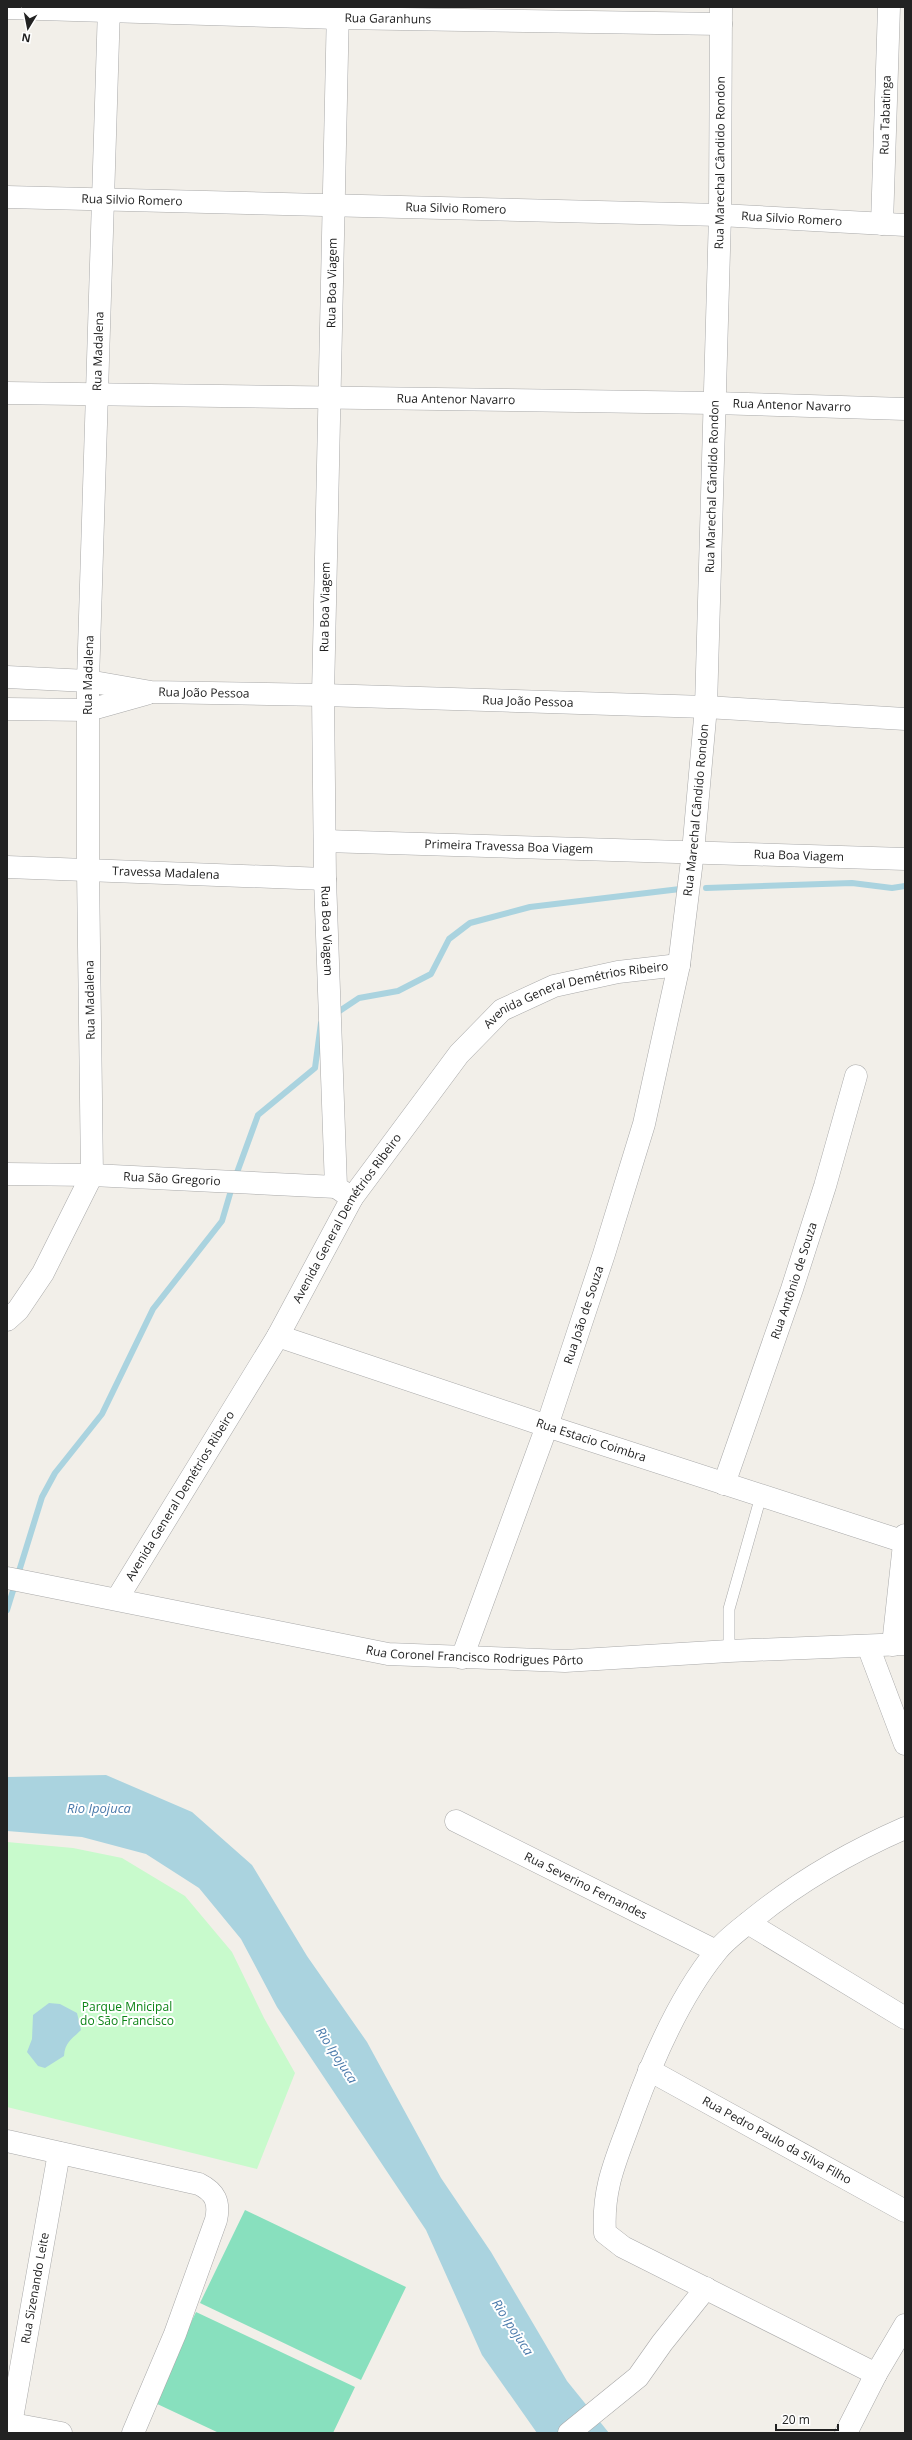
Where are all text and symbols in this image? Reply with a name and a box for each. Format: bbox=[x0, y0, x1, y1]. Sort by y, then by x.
north arrow bbox=[8, 8, 48, 48]
street label: Rua Garanhuns bbox=[344, 9, 432, 27]
text: N bbox=[20, 30, 32, 47]
street label: Rua Tabatinga bbox=[875, 75, 895, 155]
street label: Rua Marechal Cândido Rondon bbox=[710, 76, 729, 250]
street label: Rua Silvio Romero bbox=[81, 190, 183, 209]
street label: Rua Silvio Romero bbox=[405, 198, 507, 218]
street label: Rua Silvio Romero bbox=[741, 207, 843, 230]
street label: Rua Boa Viagem bbox=[322, 238, 341, 328]
street label: Rua Madalena bbox=[88, 311, 108, 391]
street label: Rua Antenor Navarro bbox=[397, 390, 515, 408]
street label: Rua Antenor Navarro bbox=[732, 395, 851, 415]
street label: Rua Marechal Cândido Rondon bbox=[701, 400, 723, 573]
street label: Rua Boa Viagem bbox=[315, 562, 334, 652]
street label: Rua Madalena bbox=[79, 635, 97, 715]
street label: Rua João Pessoa bbox=[158, 683, 250, 702]
street label: Rua João Pessoa bbox=[482, 691, 574, 711]
street label: Rua Marechal Cândido Rondon bbox=[679, 723, 712, 897]
street label: Primeira Travessa Boa Viagem bbox=[424, 835, 594, 857]
street label: Rua Boa Viagem bbox=[753, 845, 844, 865]
street label: Travessa Madalena bbox=[112, 862, 220, 883]
street label: Rua Boa Viagem bbox=[317, 885, 337, 976]
street label: Avenida General Demétrios Ribeiro bbox=[479, 957, 669, 1032]
street label: Rua Madalena bbox=[80, 960, 99, 1040]
street label: Avenida General Demétrios Ribeiro bbox=[288, 1130, 405, 1306]
street label: Rua São Gregorio bbox=[123, 1168, 221, 1189]
street label: Rua Antônio de Souza bbox=[766, 1220, 821, 1341]
street label: Rua João de Souza bbox=[559, 1263, 608, 1366]
street label: Avenida General Demétrios Ribeiro bbox=[121, 1407, 238, 1584]
street label: Rua Estacio Coimbra bbox=[534, 1414, 649, 1466]
street label: Rua Coronel Francisco Rodrigues Pôrto bbox=[365, 1641, 584, 1669]
water label: Rio Ipojuca bbox=[67, 1799, 132, 1817]
street label: Rua Severino Fernandes bbox=[522, 1848, 651, 1923]
park label: Parque Mnicipal do São Francisco bbox=[80, 1998, 174, 2029]
water label: Rio Ipojuca bbox=[312, 2023, 362, 2087]
street label: Rua Pedro Paulo da Silva Filho bbox=[699, 2092, 855, 2188]
street label: Rua Sizenando Leite bbox=[16, 2231, 53, 2345]
water label: Rio Ipojuca bbox=[488, 2295, 538, 2359]
scale bar bbox=[776, 2406, 838, 2432]
text: 20 m bbox=[782, 2411, 810, 2428]

